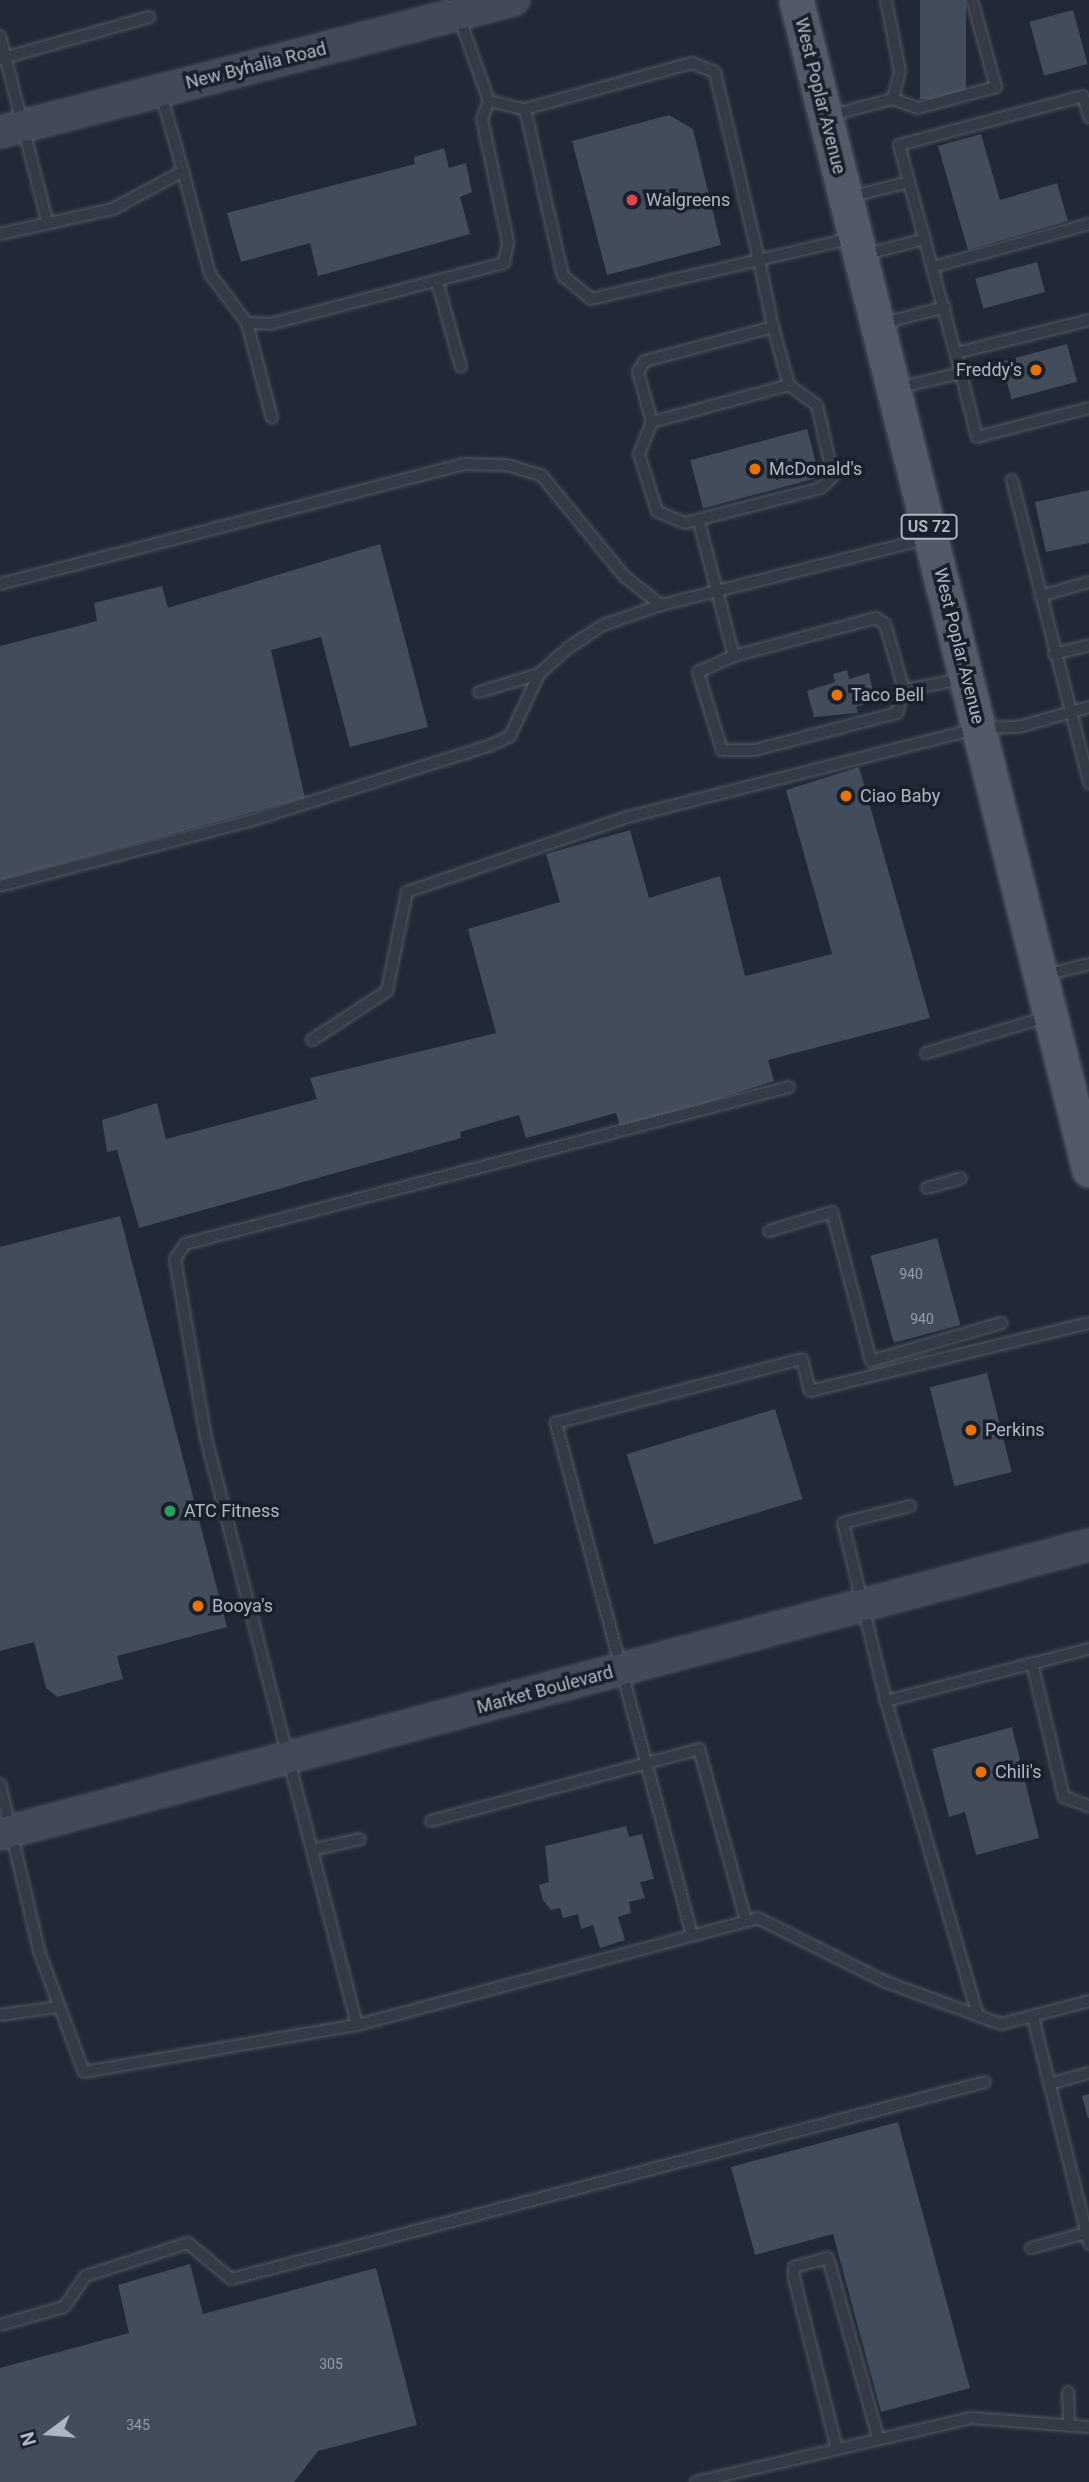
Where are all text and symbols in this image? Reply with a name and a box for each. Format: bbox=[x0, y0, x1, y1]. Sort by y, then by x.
street label: West Poplar Avenue bbox=[790, 16, 850, 176]
street label: New Byhalia Road bbox=[183, 38, 329, 94]
place label: Walgreens bbox=[646, 189, 730, 211]
marker: Walgreens bbox=[624, 192, 640, 208]
place label: Freddy's bbox=[956, 359, 1022, 381]
marker: Freddy's bbox=[1028, 362, 1044, 378]
place label: McDonald's bbox=[769, 458, 862, 480]
marker: McDonald's bbox=[747, 461, 763, 477]
road number: US 72 bbox=[899, 514, 959, 540]
street label: West Poplar Avenue bbox=[929, 566, 989, 726]
place label: Taco Bell bbox=[851, 684, 924, 706]
marker: Taco Bell bbox=[829, 687, 845, 703]
place label: Ciao Baby bbox=[860, 785, 940, 807]
marker: Ciao Baby bbox=[838, 788, 854, 804]
house number: 940 bbox=[899, 1266, 923, 1282]
house number: 940 bbox=[910, 1311, 934, 1327]
place label: Perkins bbox=[985, 1419, 1045, 1441]
marker: Perkins bbox=[963, 1422, 979, 1438]
place label: ATC Fitness bbox=[184, 1500, 280, 1522]
marker: ATC Fitness bbox=[162, 1503, 178, 1519]
place label: Booya's bbox=[212, 1595, 273, 1617]
marker: Booya's bbox=[190, 1598, 206, 1614]
street label: Market Boulevard bbox=[475, 1661, 615, 1719]
place label: Chili's bbox=[995, 1761, 1041, 1783]
marker: Chili's bbox=[973, 1764, 989, 1780]
house number: 305 bbox=[319, 2356, 343, 2372]
north arrow bbox=[14, 2398, 84, 2468]
house number: 345 bbox=[126, 2417, 150, 2433]
text: N bbox=[15, 2429, 41, 2449]

